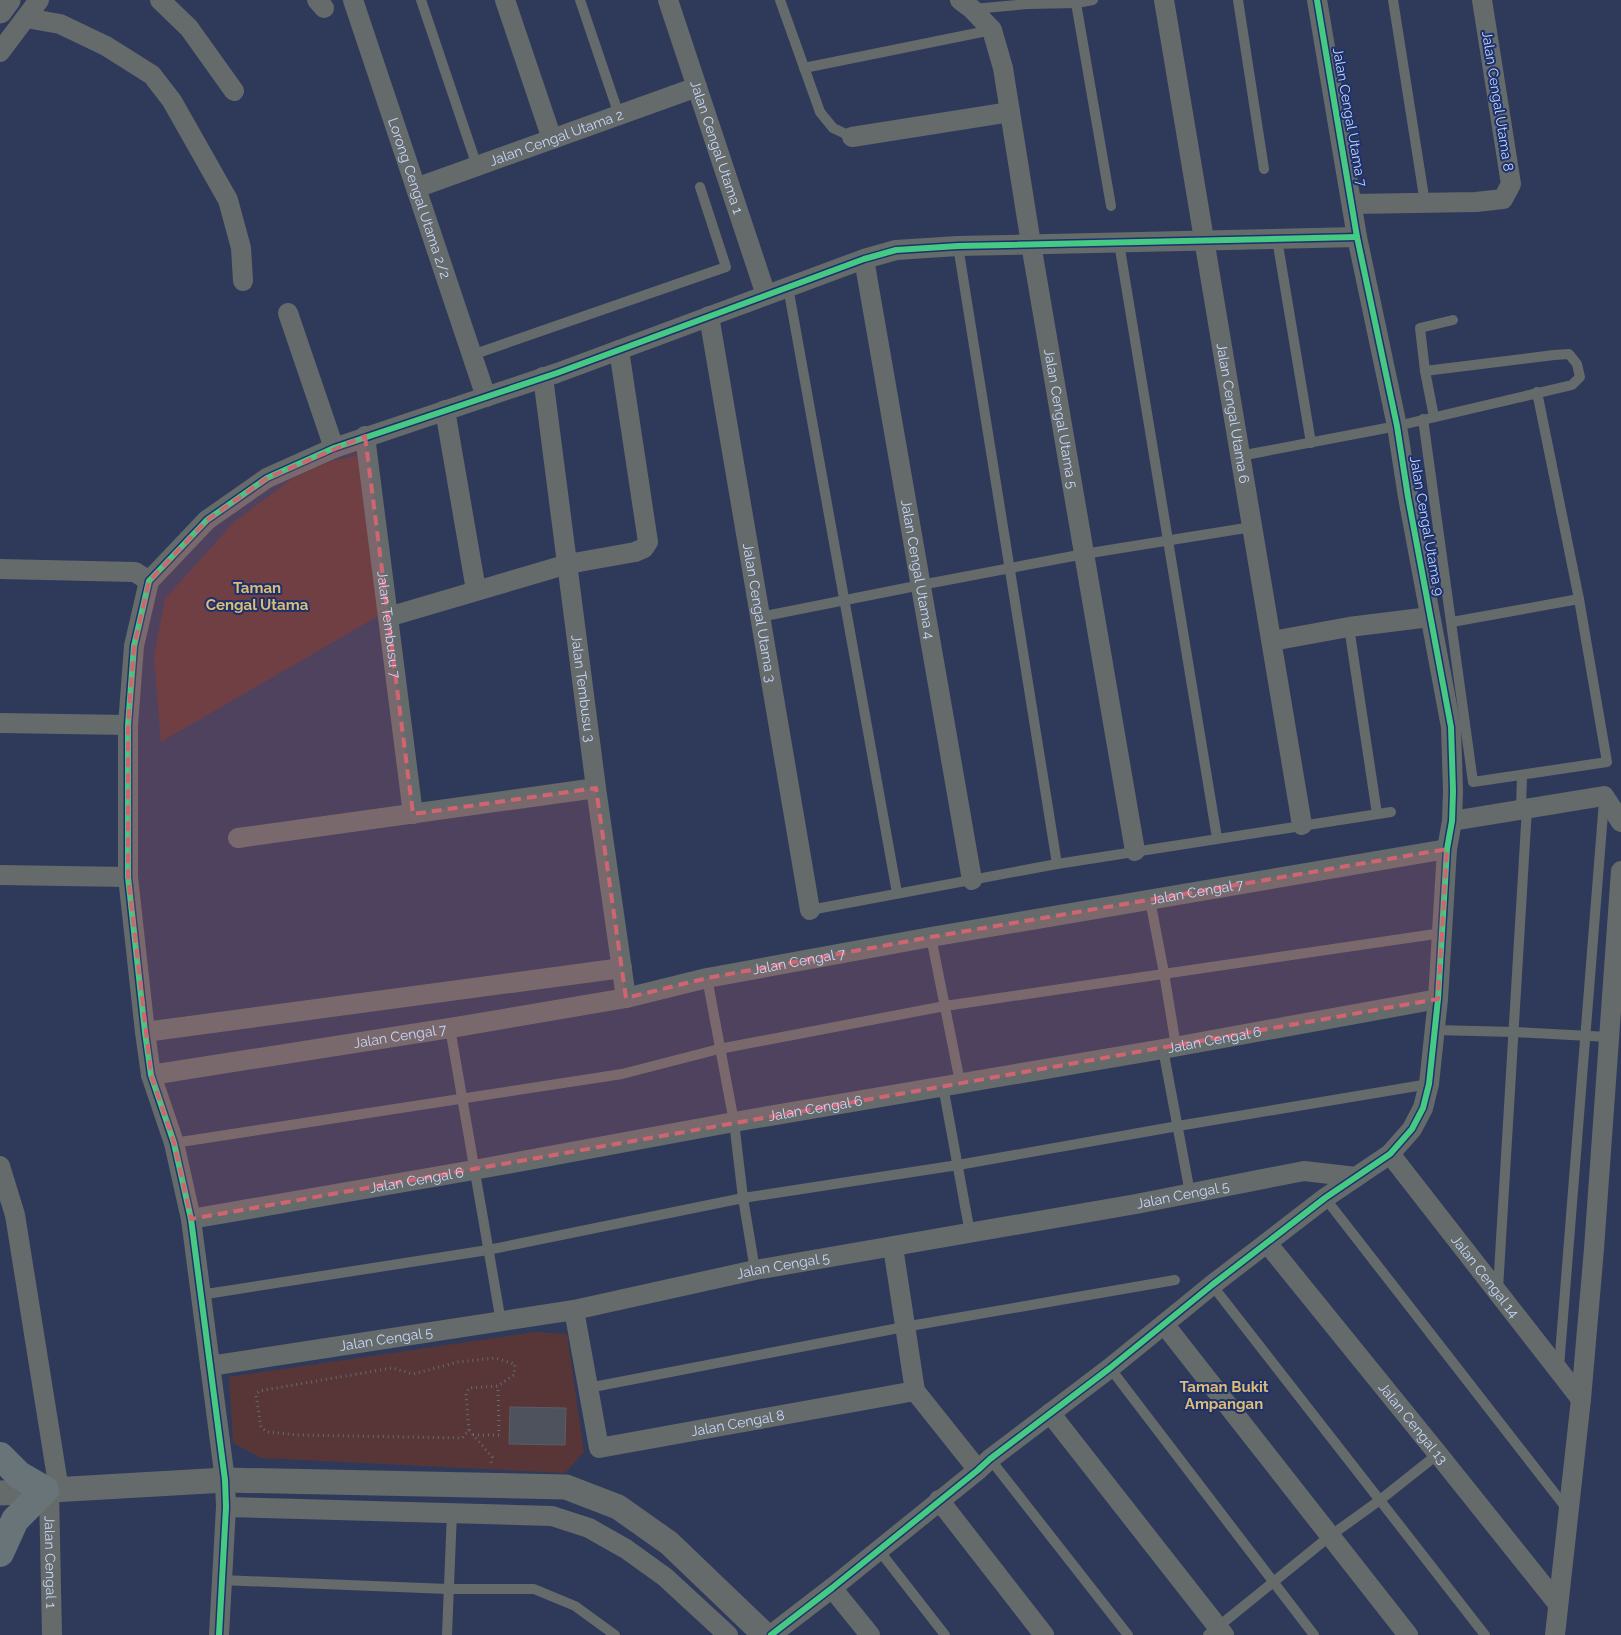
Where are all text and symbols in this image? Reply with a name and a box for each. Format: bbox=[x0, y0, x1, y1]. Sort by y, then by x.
street label: Jalan Cengal Utama 8 bbox=[1479, 30, 1517, 172]
street label: Jalan Cengal Utama 7 bbox=[1330, 46, 1370, 188]
street label: Jalan Cengal Utama 1 bbox=[687, 78, 746, 216]
street label: Jalan Cengal Utama 2 bbox=[487, 106, 625, 169]
street label: Lorong Cengal Utama 2/2 bbox=[385, 116, 454, 281]
street label: Jalan Cengal Utama 6 bbox=[1214, 342, 1253, 485]
street label: Jalan Cengal Utama 5 bbox=[1041, 348, 1081, 490]
street label: Jalan Cengal Utama 9 bbox=[1407, 455, 1447, 597]
street label: Jalan Cengal Utama 4 bbox=[898, 498, 938, 641]
street label: Jalan Cengal Utama 3 bbox=[740, 542, 779, 684]
street label: Jalan Tembusu 7 bbox=[374, 570, 404, 680]
district label: Taman Cengal Utama bbox=[206, 579, 309, 614]
street label: Jalan Tembusu 3 bbox=[568, 634, 598, 743]
street label: Jalan Cengal 7 bbox=[1149, 876, 1245, 907]
street label: Jalan Cengal 7 bbox=[751, 945, 847, 978]
street label: Jalan Cengal 7 bbox=[352, 1021, 448, 1051]
street label: Jalan Cengal 6 bbox=[1166, 1023, 1263, 1056]
street label: Jalan Cengal 6 bbox=[767, 1092, 863, 1124]
street label: Jalan Cengal 6 bbox=[368, 1164, 465, 1196]
street label: Jalan Cengal 5 bbox=[1135, 1178, 1231, 1212]
street label: Jalan Cengal 14 bbox=[1448, 1232, 1523, 1321]
street label: Jalan Cengal 5 bbox=[735, 1249, 831, 1282]
street label: Jalan Cengal 5 bbox=[338, 1324, 434, 1354]
district label: Taman Bukit Ampangan bbox=[1179, 1378, 1269, 1413]
street label: Jalan Cengal 13 bbox=[1375, 1379, 1451, 1467]
street label: Jalan Cengal 8 bbox=[689, 1407, 786, 1439]
street label: Jalan Cengal 1 bbox=[42, 1515, 59, 1609]

